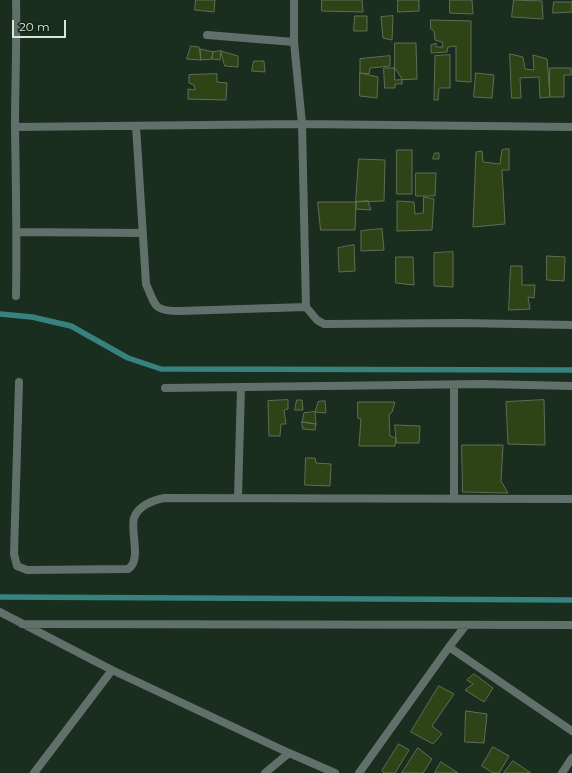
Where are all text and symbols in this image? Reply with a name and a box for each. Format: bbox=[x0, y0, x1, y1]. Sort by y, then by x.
scale bar bbox=[14, 12, 68, 38]
text: 20 m bbox=[19, 19, 50, 34]

